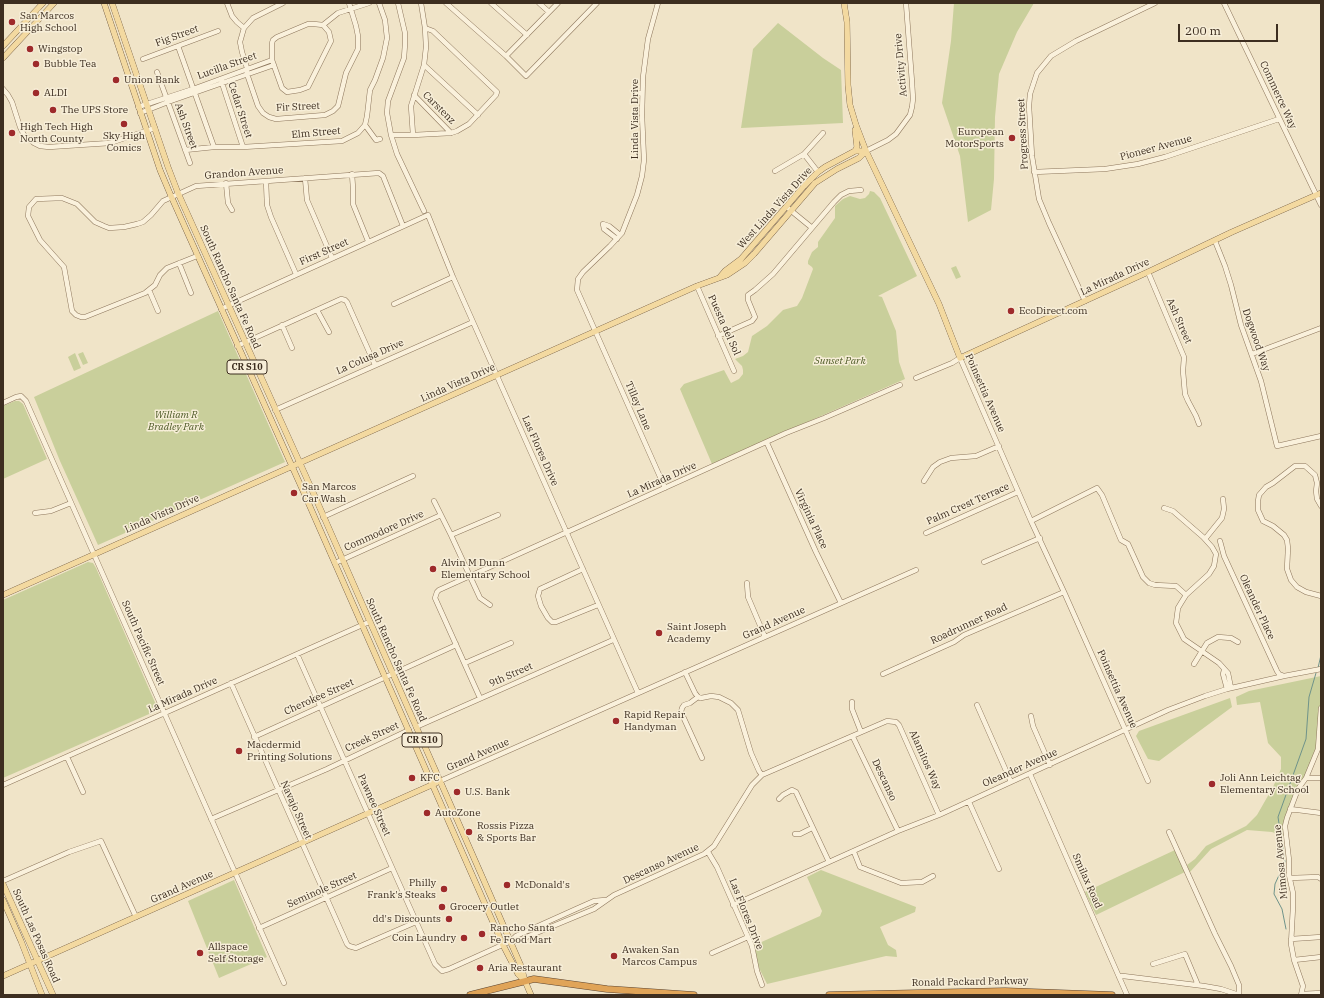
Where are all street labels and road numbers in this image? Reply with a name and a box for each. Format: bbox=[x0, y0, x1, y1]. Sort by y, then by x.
street label: Fig Street bbox=[154, 23, 200, 49]
street label: Activity Drive bbox=[892, 33, 910, 97]
street label: Lucilla Street bbox=[196, 50, 258, 82]
street label: Commerce Way bbox=[1257, 59, 1299, 131]
street label: Linda Vista Drive bbox=[629, 79, 641, 159]
street label: Cedar Street bbox=[225, 80, 255, 140]
street label: Carstenz bbox=[420, 89, 458, 127]
street label: Progress Street bbox=[1015, 98, 1031, 170]
street label: Fir Street bbox=[276, 100, 320, 114]
street label: Ash Street bbox=[172, 101, 200, 151]
street label: Elm Street bbox=[291, 125, 341, 141]
street label: Pioneer Avenue bbox=[1119, 133, 1193, 163]
street label: Grandon Avenue bbox=[204, 164, 284, 182]
street label: West Linda Vista Drive bbox=[735, 165, 815, 251]
street label: South Rancho Santa Fe Road bbox=[197, 223, 263, 351]
street label: First Street bbox=[298, 236, 350, 268]
street label: La Mirada Drive bbox=[1079, 256, 1151, 298]
street label: Puesta del Sol bbox=[705, 293, 743, 357]
street label: Ash Street bbox=[1164, 296, 1194, 346]
street label: Dogwood Way bbox=[1240, 307, 1272, 373]
street label: La Colusa Drive bbox=[334, 337, 406, 377]
street label: Poinsettia Avenue bbox=[962, 352, 1008, 434]
road number: CR S10 bbox=[227, 360, 267, 374]
street label: Linda Vista Drive bbox=[419, 361, 497, 405]
street label: Tilley Lane bbox=[622, 380, 654, 432]
street label: Las Flores Drive bbox=[519, 414, 561, 488]
street label: La Mirada Drive bbox=[625, 459, 699, 501]
street label: Palm Crest Terrace bbox=[925, 480, 1011, 528]
street label: Virginia Place bbox=[792, 487, 830, 551]
street label: Linda Vista Drive bbox=[123, 492, 201, 536]
street label: Commodore Drive bbox=[342, 508, 426, 554]
street label: Oleander Place bbox=[1237, 572, 1277, 642]
street label: South Rancho Santa Fe Road bbox=[363, 596, 429, 724]
street label: South Pacific Street bbox=[119, 599, 167, 687]
street label: Roadrunner Road bbox=[929, 601, 1009, 647]
street label: Grand Avenue bbox=[741, 604, 807, 642]
street label: Poinsettia Avenue bbox=[1094, 648, 1140, 730]
street label: 9th Street bbox=[487, 660, 535, 690]
street label: La Mirada Drive bbox=[146, 674, 220, 716]
street label: Cherokee Street bbox=[282, 676, 356, 718]
street label: Creek Street bbox=[343, 719, 401, 755]
street label: Alamitos Way bbox=[906, 728, 944, 792]
road number: CR S10 bbox=[402, 733, 442, 747]
street label: Grand Avenue bbox=[445, 736, 511, 774]
street label: Oleander Avenue bbox=[981, 746, 1059, 790]
street label: Descanso bbox=[869, 757, 899, 803]
street label: Pawnee Street bbox=[355, 772, 393, 838]
street label: Navajo Street bbox=[278, 779, 314, 841]
street label: Mimosa Avenue bbox=[1272, 824, 1290, 900]
street label: Descanso Avenue bbox=[621, 841, 701, 887]
street label: Smilax Road bbox=[1070, 852, 1104, 910]
street label: Grand Avenue bbox=[149, 868, 215, 906]
street label: Seminole Street bbox=[285, 869, 359, 911]
street label: Las Flores Drive bbox=[726, 877, 766, 951]
street label: South Las Posas Road bbox=[10, 887, 62, 985]
street label: Ronald Packard Parkway bbox=[912, 975, 1028, 989]

